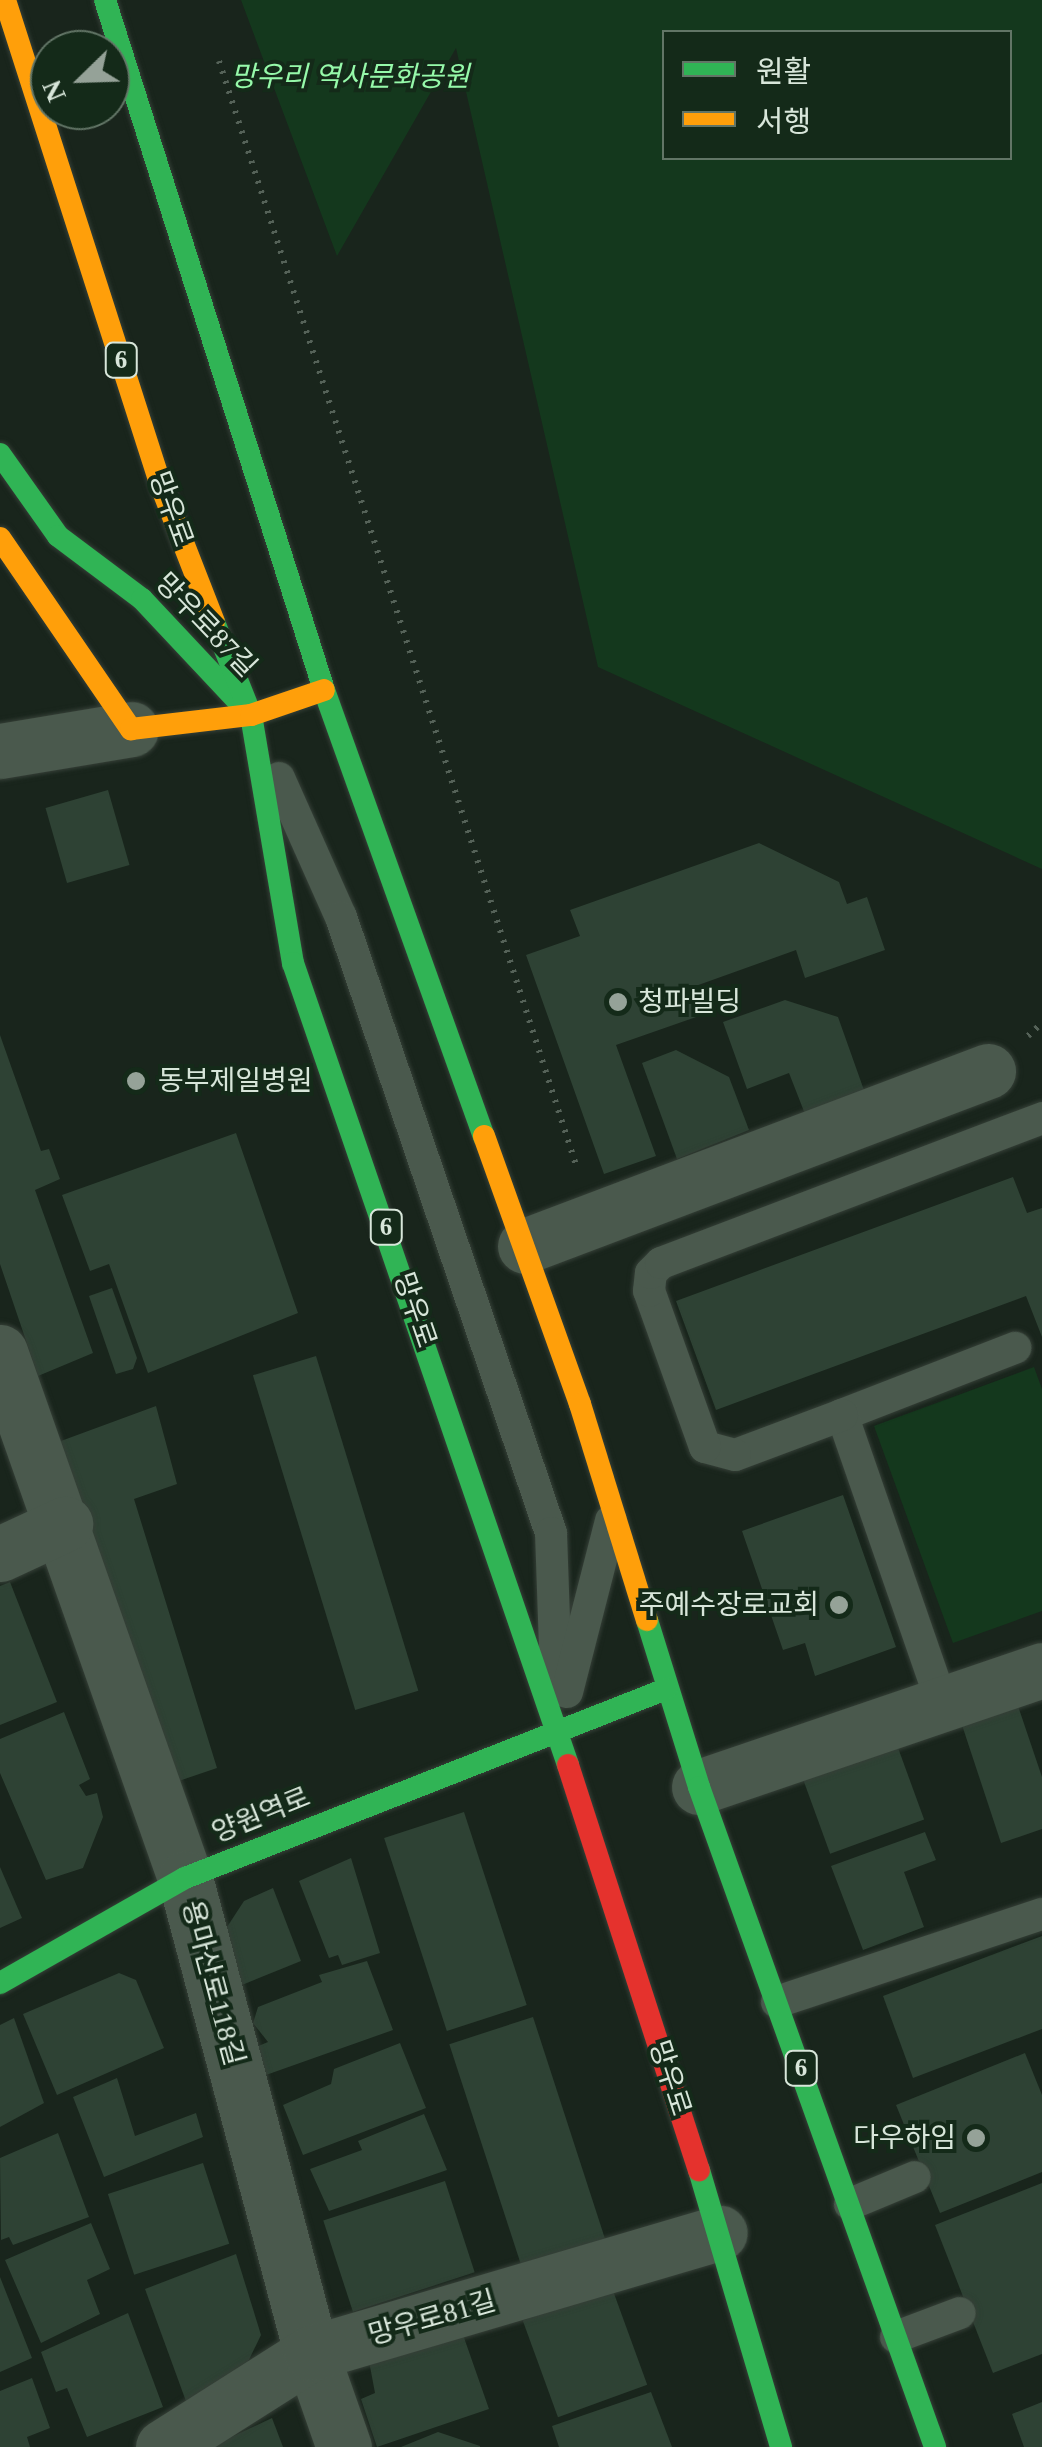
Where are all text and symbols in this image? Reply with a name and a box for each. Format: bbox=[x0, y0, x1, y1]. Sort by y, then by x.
north arrow bbox=[30, 30, 130, 130]
legend bbox=[662, 30, 1012, 160]
text: 원활 bbox=[756, 55, 811, 88]
park label: 망우리 역사문화공원 bbox=[231, 60, 469, 94]
text: N bbox=[36, 76, 72, 107]
text: 서행 bbox=[756, 105, 811, 138]
road number: 6 bbox=[104, 340, 138, 380]
street label: 망우로 bbox=[142, 467, 200, 551]
street label: 망우로87길 bbox=[148, 566, 264, 684]
place label: 청파빌딩 bbox=[638, 985, 741, 1019]
marker: 청파빌딩 bbox=[607, 991, 629, 1013]
place label: 동부제일병원 bbox=[158, 1064, 313, 1098]
marker: 동부제일병원 bbox=[123, 1068, 149, 1094]
road number: 6 bbox=[368, 1207, 404, 1247]
street label: 망우로 bbox=[387, 1268, 443, 1352]
place label: 주예수장로교회 bbox=[639, 1588, 819, 1622]
marker: 주예수장로교회 bbox=[828, 1594, 850, 1616]
street label: 양원역로 bbox=[207, 1780, 315, 1850]
street label: 용마산로118길 bbox=[175, 1897, 251, 2069]
street label: 망우로 bbox=[642, 2036, 698, 2120]
road number: 6 bbox=[784, 2048, 818, 2088]
place label: 다우하임 bbox=[853, 2121, 956, 2155]
marker: 다우하임 bbox=[965, 2127, 987, 2149]
street label: 망우로81길 bbox=[364, 2284, 500, 2352]

